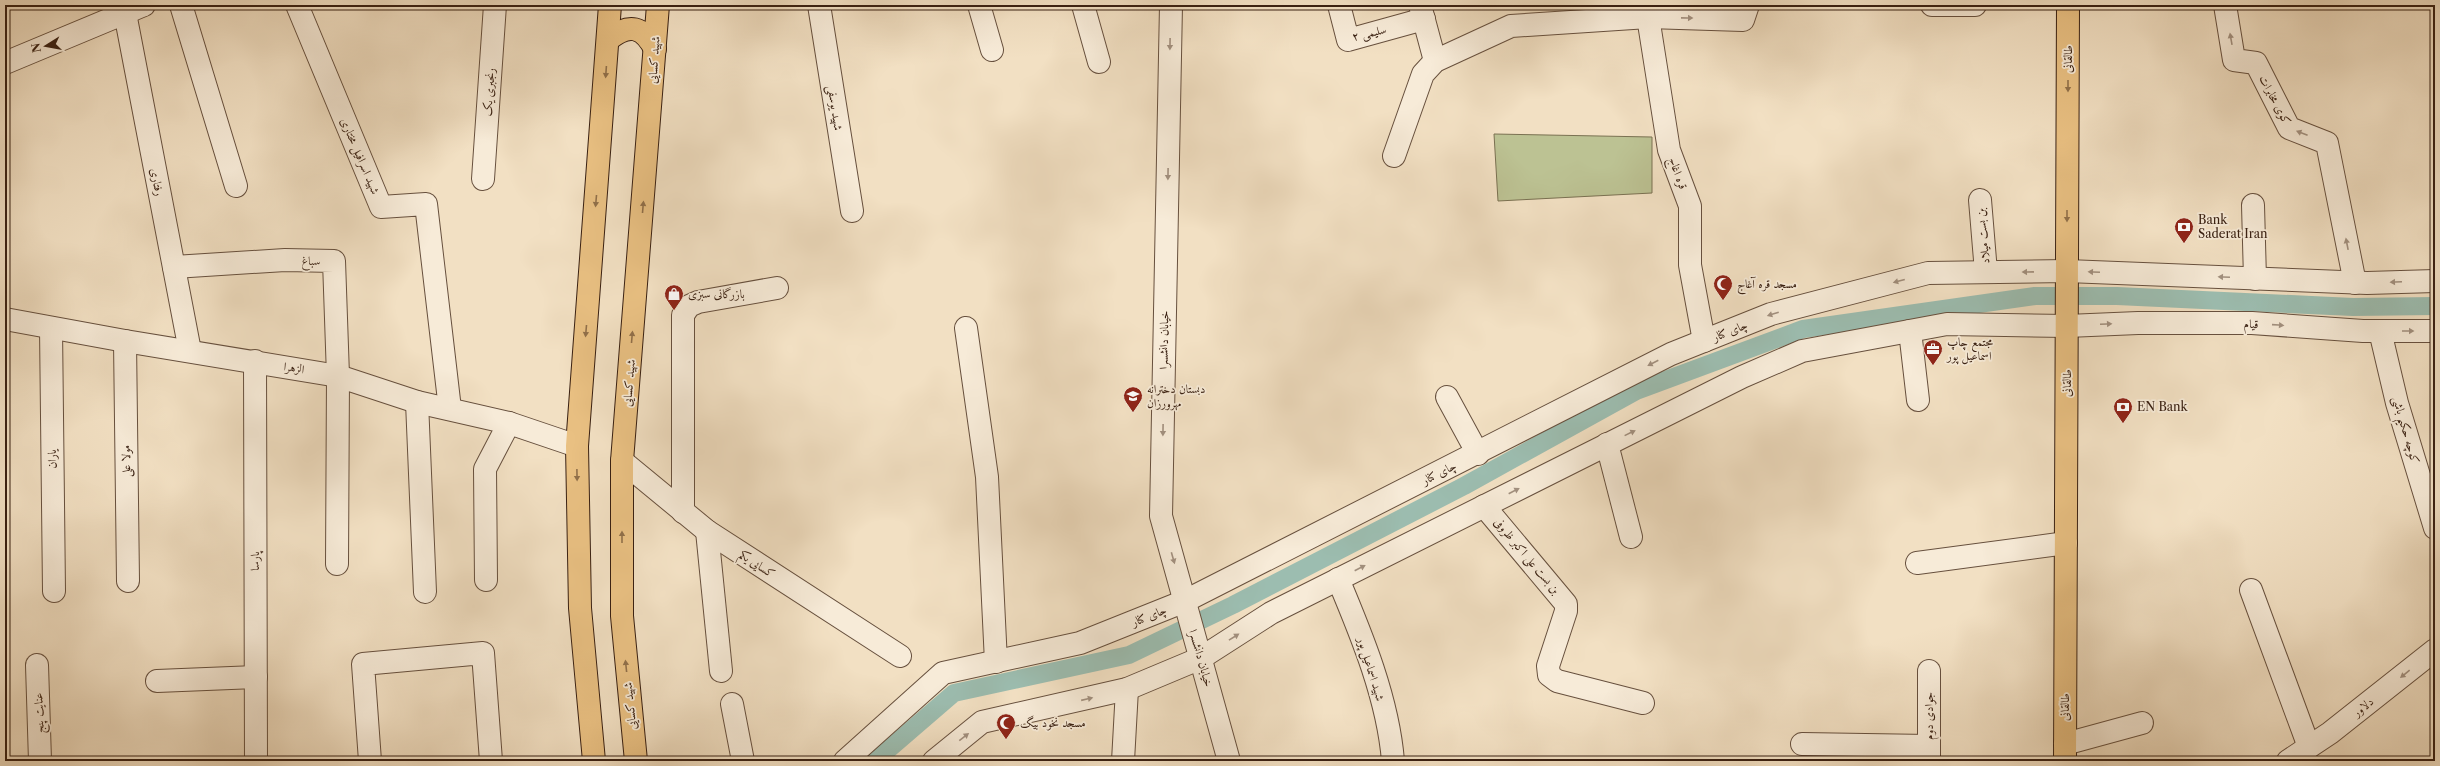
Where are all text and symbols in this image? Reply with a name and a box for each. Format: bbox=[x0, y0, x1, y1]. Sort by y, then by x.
one-way arrow bbox=[1681, 15, 1694, 21]
street label: سلیمی ۲ bbox=[1350, 21, 1388, 46]
north arrow bbox=[26, 26, 66, 66]
one-way arrow bbox=[2227, 32, 2233, 45]
street label: شهید کسایی bbox=[644, 36, 664, 84]
one-way arrow bbox=[1167, 38, 1173, 51]
text: N bbox=[28, 41, 44, 54]
street label: طالقانی bbox=[2060, 45, 2075, 73]
one-way arrow bbox=[603, 66, 610, 78]
street label: رنجبری یک bbox=[479, 67, 499, 117]
street label: کوی مخابرات bbox=[2255, 72, 2295, 128]
one-way arrow bbox=[2065, 80, 2071, 93]
street label: شهید یوسفی bbox=[823, 84, 846, 132]
street label: شهید اسرافیل مختاری bbox=[336, 115, 383, 197]
one-way arrow bbox=[2296, 130, 2308, 136]
street label: قره اغاج bbox=[1662, 155, 1691, 192]
street label: رفتاری bbox=[147, 167, 168, 197]
one-way arrow bbox=[1164, 168, 1171, 180]
one-way arrow bbox=[593, 195, 600, 207]
one-way arrow bbox=[639, 201, 646, 214]
street label: بن بست میلاد bbox=[1973, 207, 1992, 264]
one-way arrow bbox=[2064, 210, 2070, 223]
place label: Bank Saderat Iran bbox=[2198, 212, 2268, 241]
bank icon: Bank Saderat Iran bbox=[2173, 216, 2195, 244]
one-way arrow bbox=[2344, 238, 2350, 250]
street label: سباغ bbox=[301, 253, 321, 272]
one-way arrow bbox=[2021, 269, 2034, 275]
one-way arrow bbox=[2088, 269, 2100, 276]
mosque icon: مسجد قره آغاج bbox=[1712, 273, 1734, 301]
one-way arrow bbox=[2218, 274, 2230, 281]
place label: مسجد قره آغاج bbox=[1737, 276, 1797, 295]
one-way arrow bbox=[1893, 278, 1905, 284]
one-way arrow bbox=[2389, 279, 2402, 285]
shop icon: بازرگانی سبزی bbox=[663, 283, 685, 311]
place label: بازرگانی سبزی bbox=[688, 286, 745, 302]
street label: خیابان دانشسرا bbox=[1155, 310, 1173, 370]
one-way arrow bbox=[1767, 311, 1779, 317]
street label: قیام bbox=[2243, 316, 2259, 335]
street label: چای کنار bbox=[1709, 317, 1750, 347]
one-way arrow bbox=[2100, 321, 2113, 327]
one-way arrow bbox=[2272, 322, 2284, 328]
one-way arrow bbox=[582, 325, 589, 337]
one-way arrow bbox=[2402, 328, 2415, 334]
one-way arrow bbox=[629, 331, 636, 343]
place label: مجتمع چاپ اسماعیل پور bbox=[1946, 334, 1994, 365]
office icon: مجتمع چاپ اسماعیل پور bbox=[1922, 338, 1944, 366]
street label: الزهرا bbox=[282, 358, 306, 378]
street label: شهید کسایی bbox=[619, 359, 639, 407]
one-way arrow bbox=[1647, 360, 1659, 367]
street label: طالقانی bbox=[2059, 369, 2074, 397]
place label: دبستان دخترانه مهرورزان bbox=[1147, 381, 1205, 411]
school or university icon: دبستان دخترانه مهرورزان bbox=[1122, 385, 1144, 413]
street label: کوچه حکیم باشی bbox=[2385, 395, 2423, 467]
bank icon: EN Bank bbox=[2112, 396, 2134, 424]
place label: EN Bank bbox=[2137, 399, 2189, 414]
one-way arrow bbox=[1159, 424, 1166, 436]
one-way arrow bbox=[1624, 430, 1636, 436]
street label: مولا علی bbox=[118, 445, 135, 477]
street label: یاران bbox=[44, 449, 60, 469]
street label: چای کنار bbox=[1418, 458, 1459, 490]
one-way arrow bbox=[574, 469, 580, 482]
one-way arrow bbox=[1508, 488, 1519, 494]
street label: بن بست علی اکبر ظروفی bbox=[1490, 515, 1564, 599]
one-way arrow bbox=[619, 530, 625, 543]
street label: کسایی یکم bbox=[734, 546, 778, 584]
street label: پارسا bbox=[247, 551, 264, 571]
one-way arrow bbox=[1170, 553, 1176, 565]
one-way arrow bbox=[1354, 565, 1366, 571]
street label: چای کنار bbox=[1128, 602, 1169, 632]
street label: خیابان دانشسرا bbox=[1185, 627, 1217, 689]
one-way arrow bbox=[1229, 633, 1239, 641]
street label: شهید اسماعیل پور bbox=[1352, 634, 1388, 703]
one-way arrow bbox=[623, 660, 630, 672]
one-way arrow bbox=[2399, 669, 2410, 678]
street label: شهید کسایی bbox=[620, 681, 640, 731]
street label: عنایت پنج bbox=[30, 692, 51, 734]
street label: جوادی دوم bbox=[1921, 692, 1940, 740]
street label: طالقانی bbox=[2057, 693, 2072, 721]
street label: دلاور bbox=[2348, 694, 2377, 721]
one-way arrow bbox=[1080, 695, 1093, 701]
mosque icon: مسجد نخود‌ بیگ bbox=[995, 712, 1017, 740]
place label: مسجد نخود‌ بیگ bbox=[1020, 715, 1086, 731]
one-way arrow bbox=[959, 732, 970, 741]

